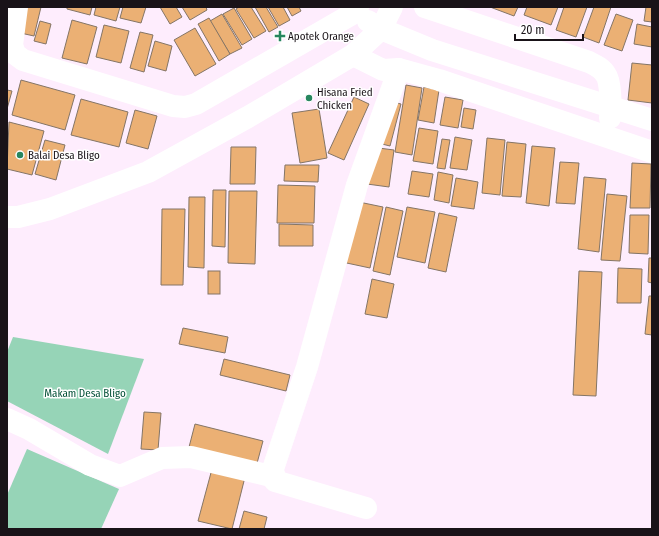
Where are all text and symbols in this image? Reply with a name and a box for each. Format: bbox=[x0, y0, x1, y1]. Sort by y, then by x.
scale bar bbox=[515, 16, 583, 42]
text: 20 m bbox=[521, 23, 545, 37]
place label: Apotek Orange bbox=[288, 30, 354, 43]
marker: Apotek Orange bbox=[275, 31, 285, 41]
place label: Hisana Fried Chicken bbox=[317, 86, 373, 112]
marker: Hisana Fried Chicken bbox=[304, 93, 314, 103]
place label: Balai Desa Bligo bbox=[28, 149, 100, 162]
marker: Balai Desa Bligo bbox=[15, 150, 25, 160]
park label: Makam Desa Bligo bbox=[44, 387, 126, 400]

